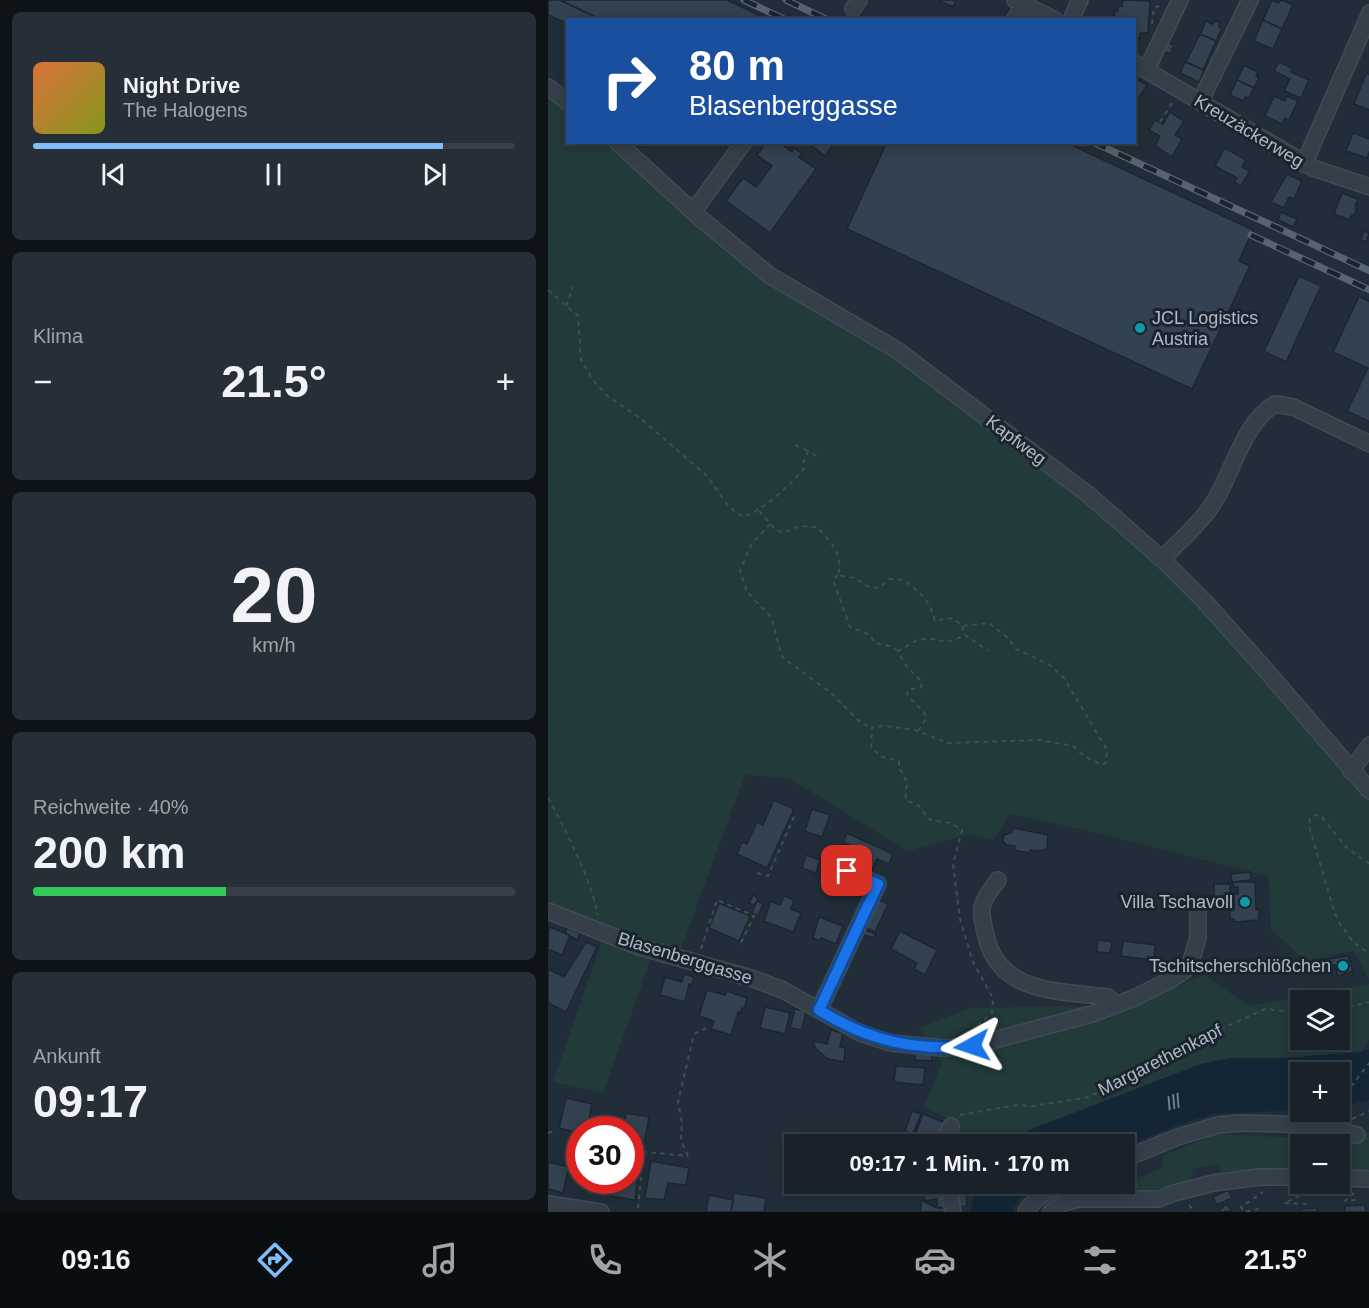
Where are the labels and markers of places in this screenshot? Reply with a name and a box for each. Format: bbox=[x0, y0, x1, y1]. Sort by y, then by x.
place label: JCL Logistics Austria bbox=[1152, 308, 1258, 349]
marker: JCL Logistics Austria bbox=[1133, 321, 1147, 335]
pin bbox=[821, 845, 872, 896]
place label: Villa Tschavoll bbox=[1121, 892, 1233, 912]
marker: Villa Tschavoll bbox=[1238, 895, 1252, 909]
place label: Tschitscherschlößchen bbox=[1149, 956, 1331, 976]
marker: Tschitscherschlößchen bbox=[1336, 959, 1350, 973]

